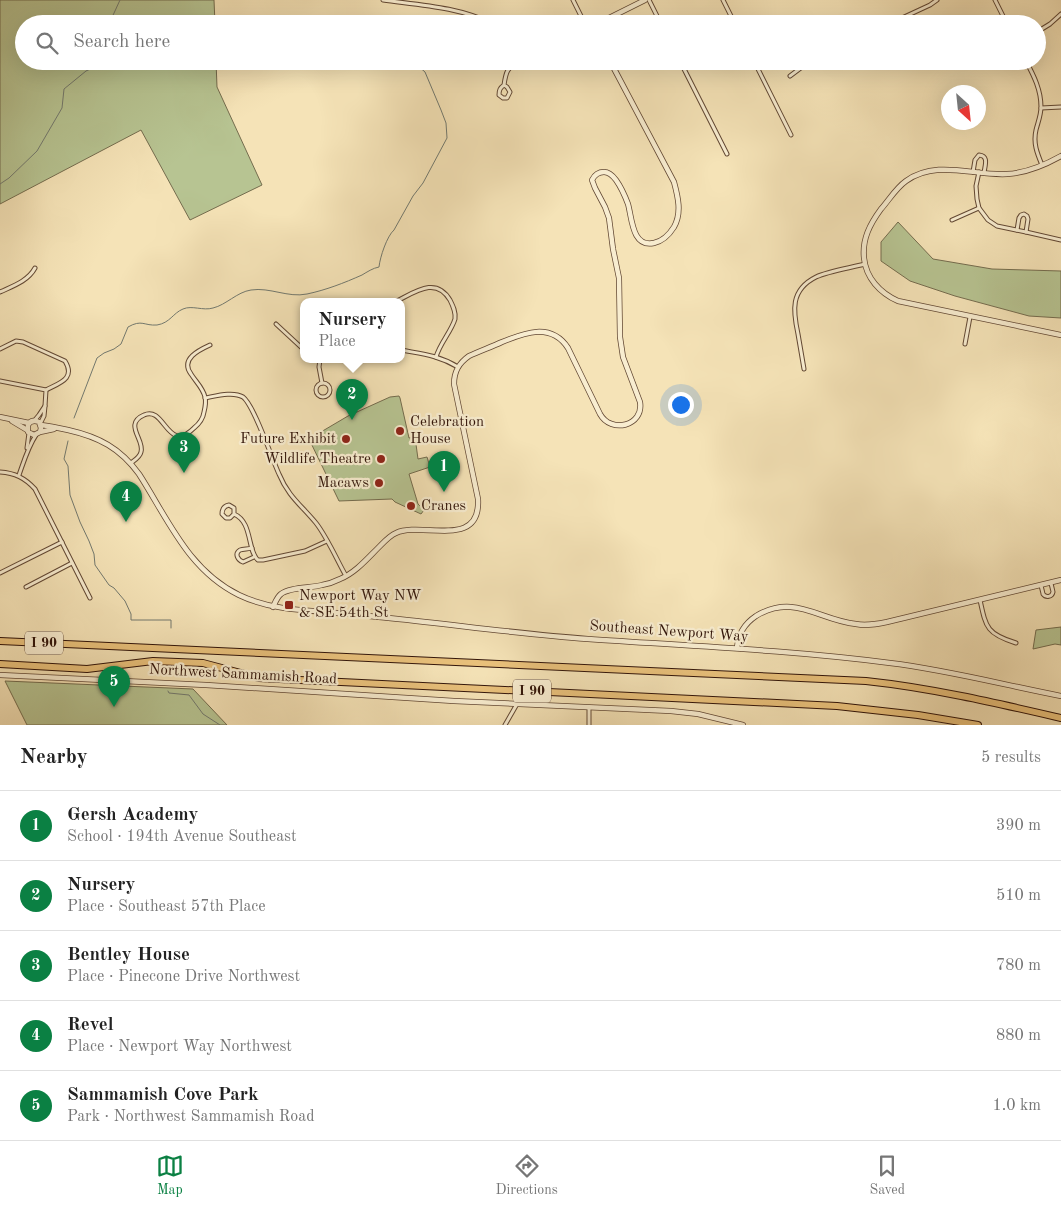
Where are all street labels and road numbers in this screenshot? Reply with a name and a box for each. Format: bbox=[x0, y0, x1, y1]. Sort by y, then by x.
street label: Southeast Newport Way bbox=[589, 619, 749, 645]
road number: I 90 bbox=[25, 632, 63, 654]
street label: Northwest Sammamish Road bbox=[148, 663, 338, 687]
road number: I 90 bbox=[513, 679, 551, 702]

